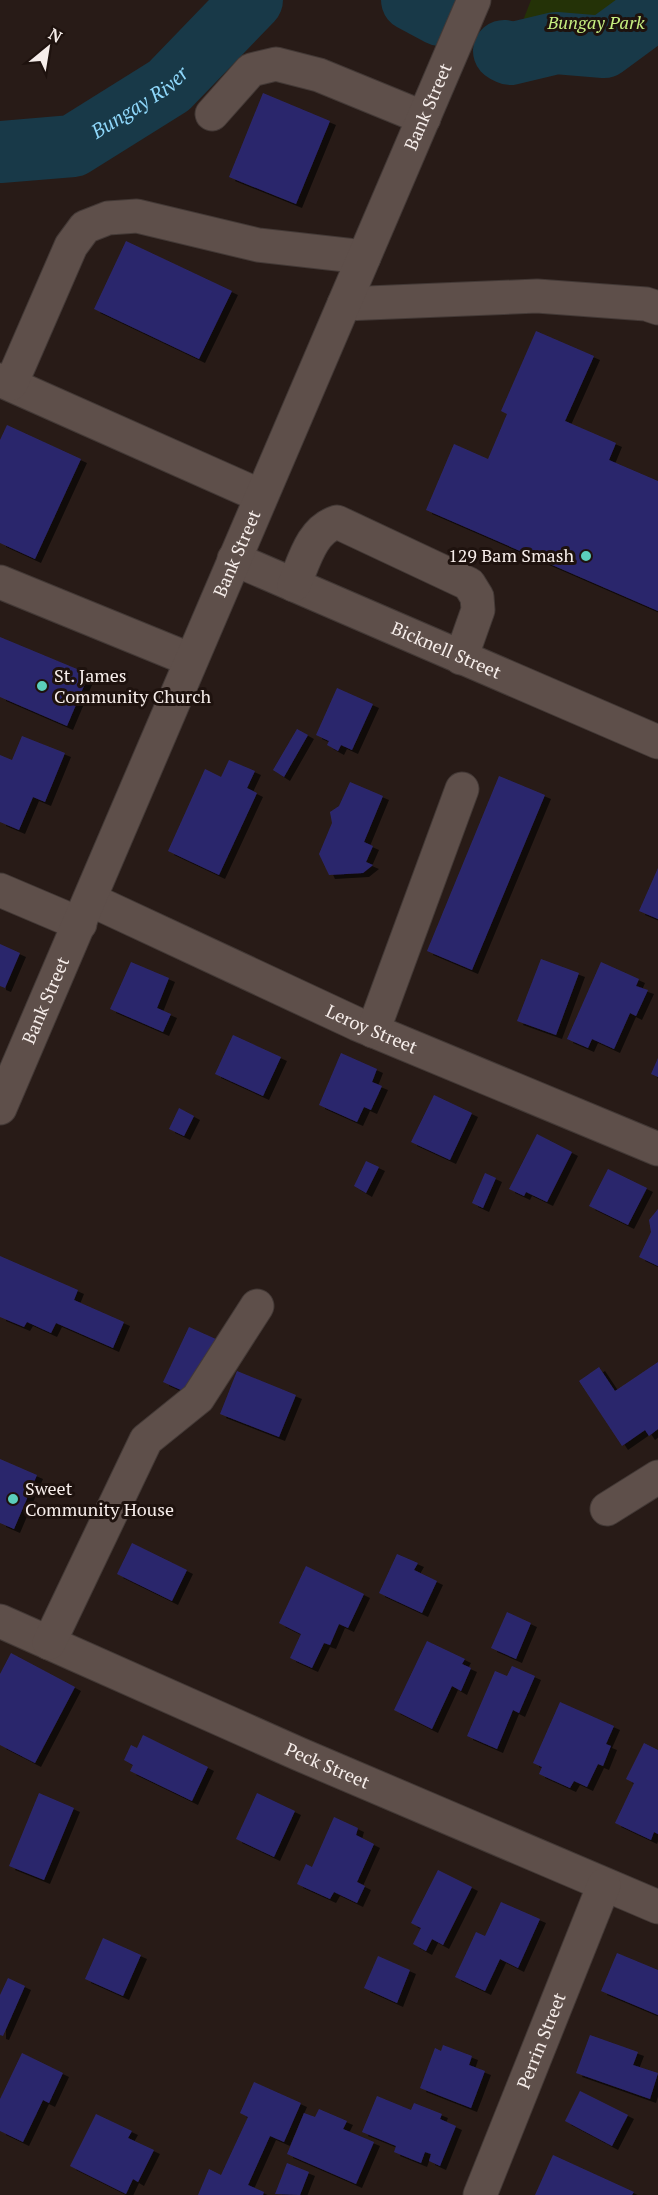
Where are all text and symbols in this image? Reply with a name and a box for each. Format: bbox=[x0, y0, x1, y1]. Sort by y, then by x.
park label: Bungay Park bbox=[546, 10, 645, 34]
north arrow bbox=[18, 18, 78, 78]
text: N bbox=[45, 22, 66, 48]
water label: Bungay River bbox=[85, 59, 195, 145]
street label: Bank Street bbox=[398, 59, 457, 154]
street label: Bank Street bbox=[207, 506, 266, 601]
place label: 129 Bam Smash bbox=[448, 543, 574, 567]
marker: 129 Bam Smash bbox=[579, 549, 593, 563]
street label: Bicknell Street bbox=[388, 615, 505, 684]
place label: St. James Community Church bbox=[54, 663, 212, 708]
marker: St. James Community Church bbox=[35, 679, 49, 693]
street label: Bank Street bbox=[16, 952, 74, 1047]
street label: Leroy Street bbox=[322, 998, 421, 1059]
place label: Sweet Community House bbox=[25, 1476, 174, 1521]
marker: Sweet Community House bbox=[6, 1492, 20, 1506]
street label: Peck Street bbox=[282, 1736, 374, 1794]
street label: Perrin Street bbox=[511, 1989, 571, 2092]

